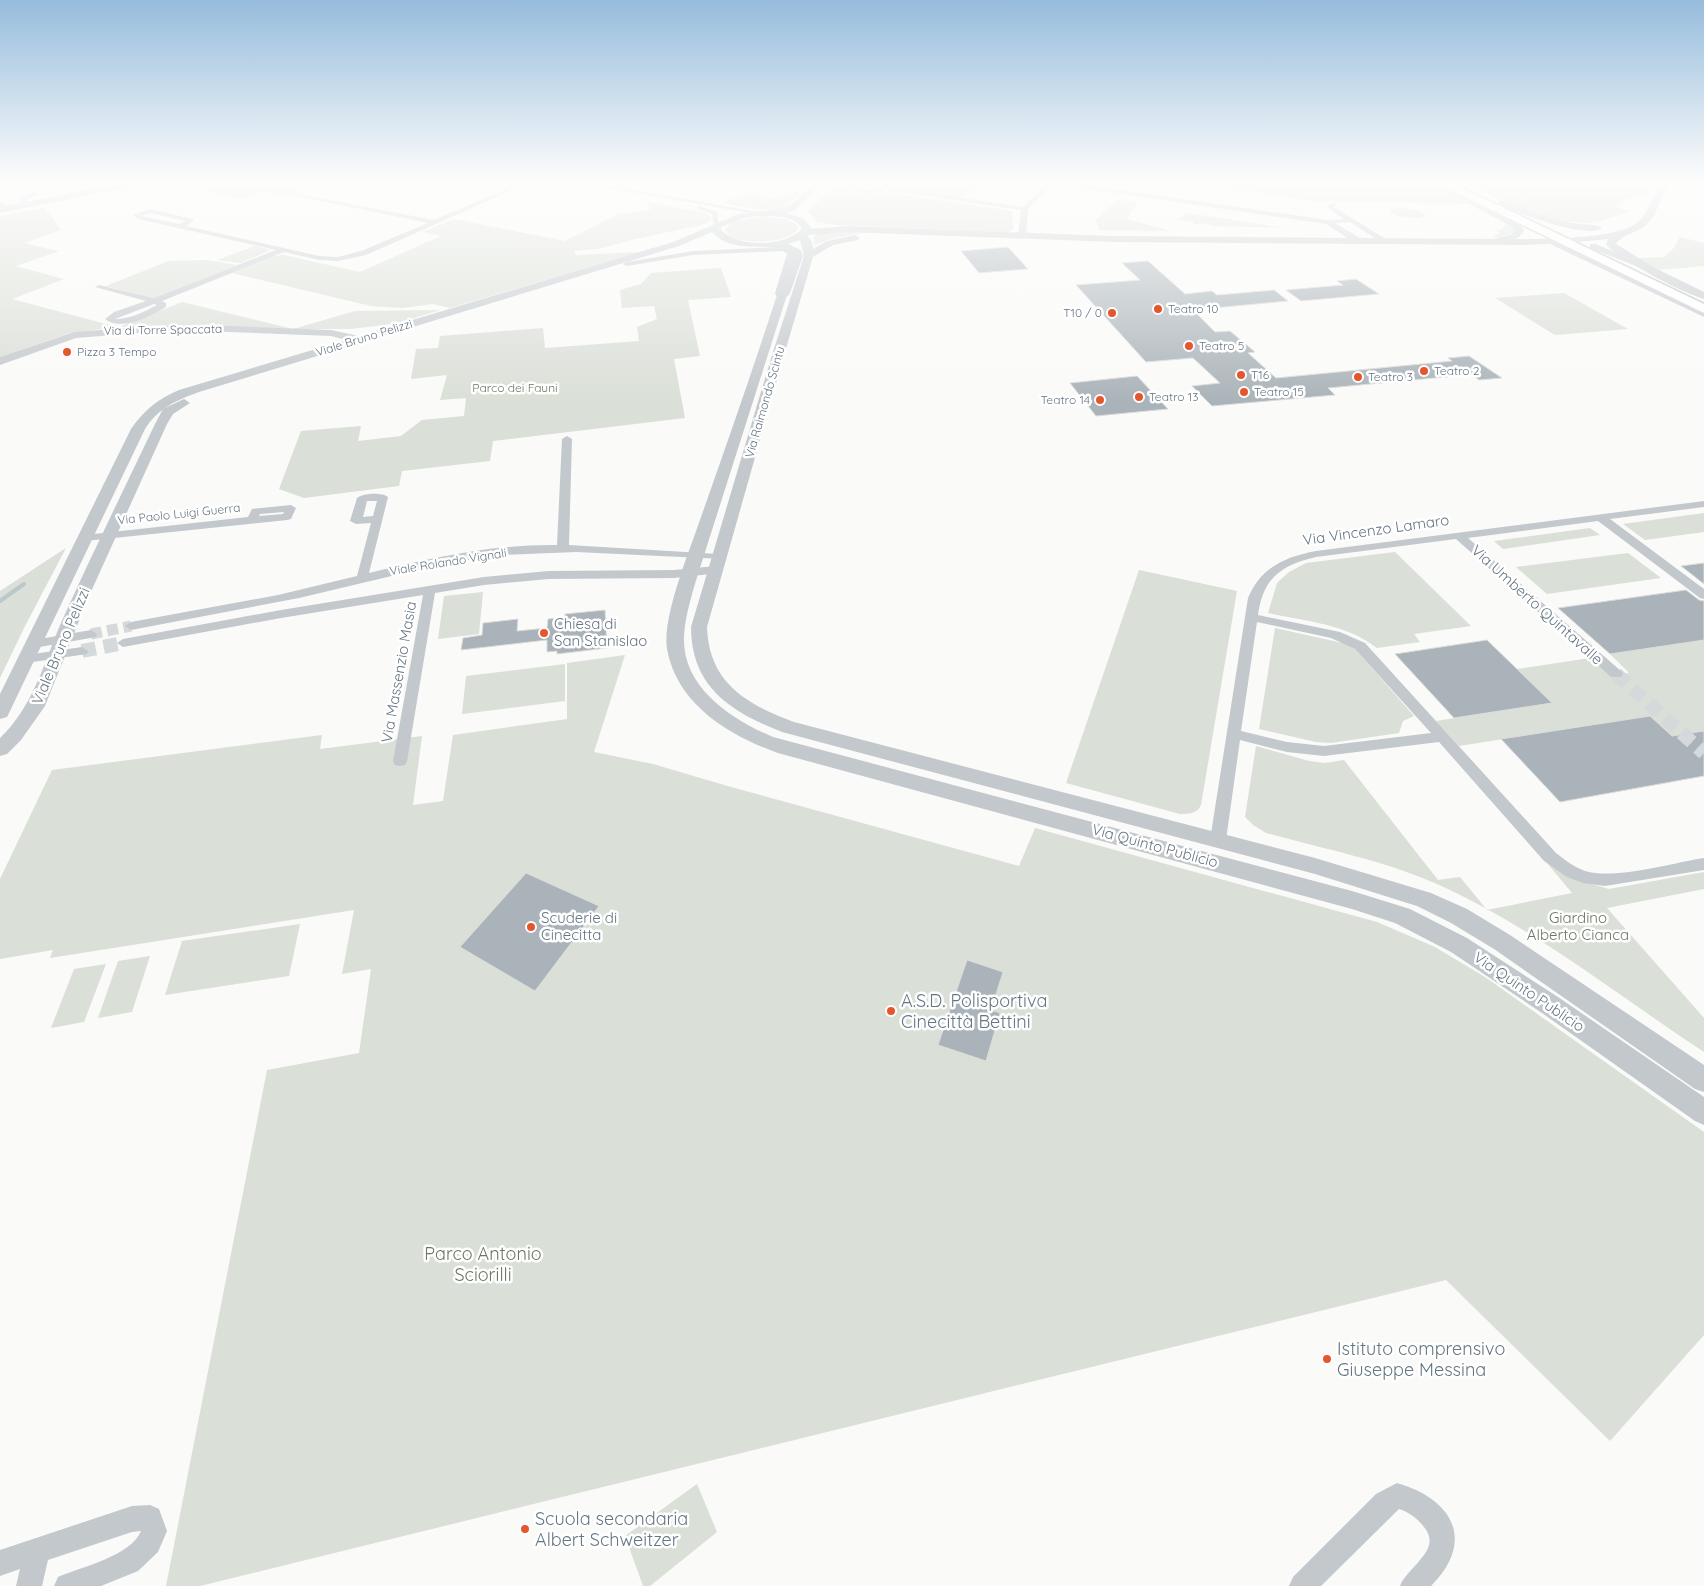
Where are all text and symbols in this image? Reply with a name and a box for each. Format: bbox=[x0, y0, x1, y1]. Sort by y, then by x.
place label: Teatro 10 bbox=[1168, 301, 1218, 316]
marker: Teatro 10 bbox=[1152, 303, 1164, 315]
place label: T10 / 0 bbox=[1063, 305, 1102, 320]
marker: T10 / 0 bbox=[1106, 307, 1118, 319]
street label: Viale Bruno Pelizzi bbox=[314, 316, 414, 359]
street label: Via di Torre Spaccata bbox=[104, 321, 222, 338]
place label: Teatro 5 bbox=[1199, 338, 1244, 353]
marker: Teatro 5 bbox=[1183, 340, 1195, 352]
place label: Pizza 3 Tempo bbox=[77, 344, 156, 359]
street label: Via Raimondo Scintu bbox=[741, 344, 788, 459]
marker: Pizza 3 Tempo bbox=[61, 346, 73, 358]
place label: Teatro 2 bbox=[1434, 363, 1480, 378]
marker: Teatro 2 bbox=[1418, 365, 1430, 377]
place label: T16 bbox=[1251, 367, 1270, 382]
marker: T16 bbox=[1235, 369, 1247, 381]
place label: Teatro 3 bbox=[1368, 369, 1413, 384]
marker: Teatro 3 bbox=[1352, 371, 1364, 383]
park label: Parco dei Fauni bbox=[472, 380, 558, 395]
place label: Teatro 15 bbox=[1254, 384, 1304, 399]
marker: Teatro 15 bbox=[1238, 386, 1250, 398]
place label: Teatro 13 bbox=[1149, 389, 1199, 404]
marker: Teatro 13 bbox=[1133, 391, 1145, 403]
place label: Teatro 14 bbox=[1041, 392, 1090, 407]
marker: Teatro 14 bbox=[1094, 394, 1106, 406]
street label: Via Paolo Luigi Guerra bbox=[117, 500, 241, 527]
street label: Via Vincenzo Lamaro bbox=[1301, 510, 1450, 549]
street label: Via Umberto Quintavalle bbox=[1468, 541, 1607, 669]
street label: Viale Rolando Vignali bbox=[388, 545, 507, 578]
street label: Viale Bruno Pelizzi bbox=[27, 584, 94, 707]
street label: Via Massenzio Masia bbox=[377, 600, 420, 744]
place label: Chiesa di San Stanislao bbox=[554, 614, 647, 650]
marker: Chiesa di San Stanislao bbox=[538, 627, 550, 639]
street label: Via Quinto Publicio bbox=[1090, 820, 1220, 871]
place label: Scuderie di Cinecitta bbox=[541, 908, 617, 944]
park label: Giardino Alberto Cianca bbox=[1527, 908, 1629, 944]
marker: Scuderie di Cinecitta bbox=[525, 921, 537, 933]
street label: Via Quinto Publicio bbox=[1470, 947, 1588, 1036]
place label: A.S.D. Polisportiva Cinecittà Bettini bbox=[901, 989, 1047, 1033]
marker: A.S.D. Polisportiva Cinecittà Bettini bbox=[885, 1005, 897, 1017]
park label: Parco Antonio Sciorilli bbox=[424, 1242, 542, 1286]
place label: Istituto comprensivo Giuseppe Messina bbox=[1337, 1337, 1505, 1381]
marker: Istituto comprensivo Giuseppe Messina bbox=[1321, 1353, 1333, 1365]
place label: Scuola secondaria Albert Schweitzer bbox=[535, 1507, 688, 1551]
marker: Scuola secondaria Albert Schweitzer bbox=[519, 1523, 531, 1535]

